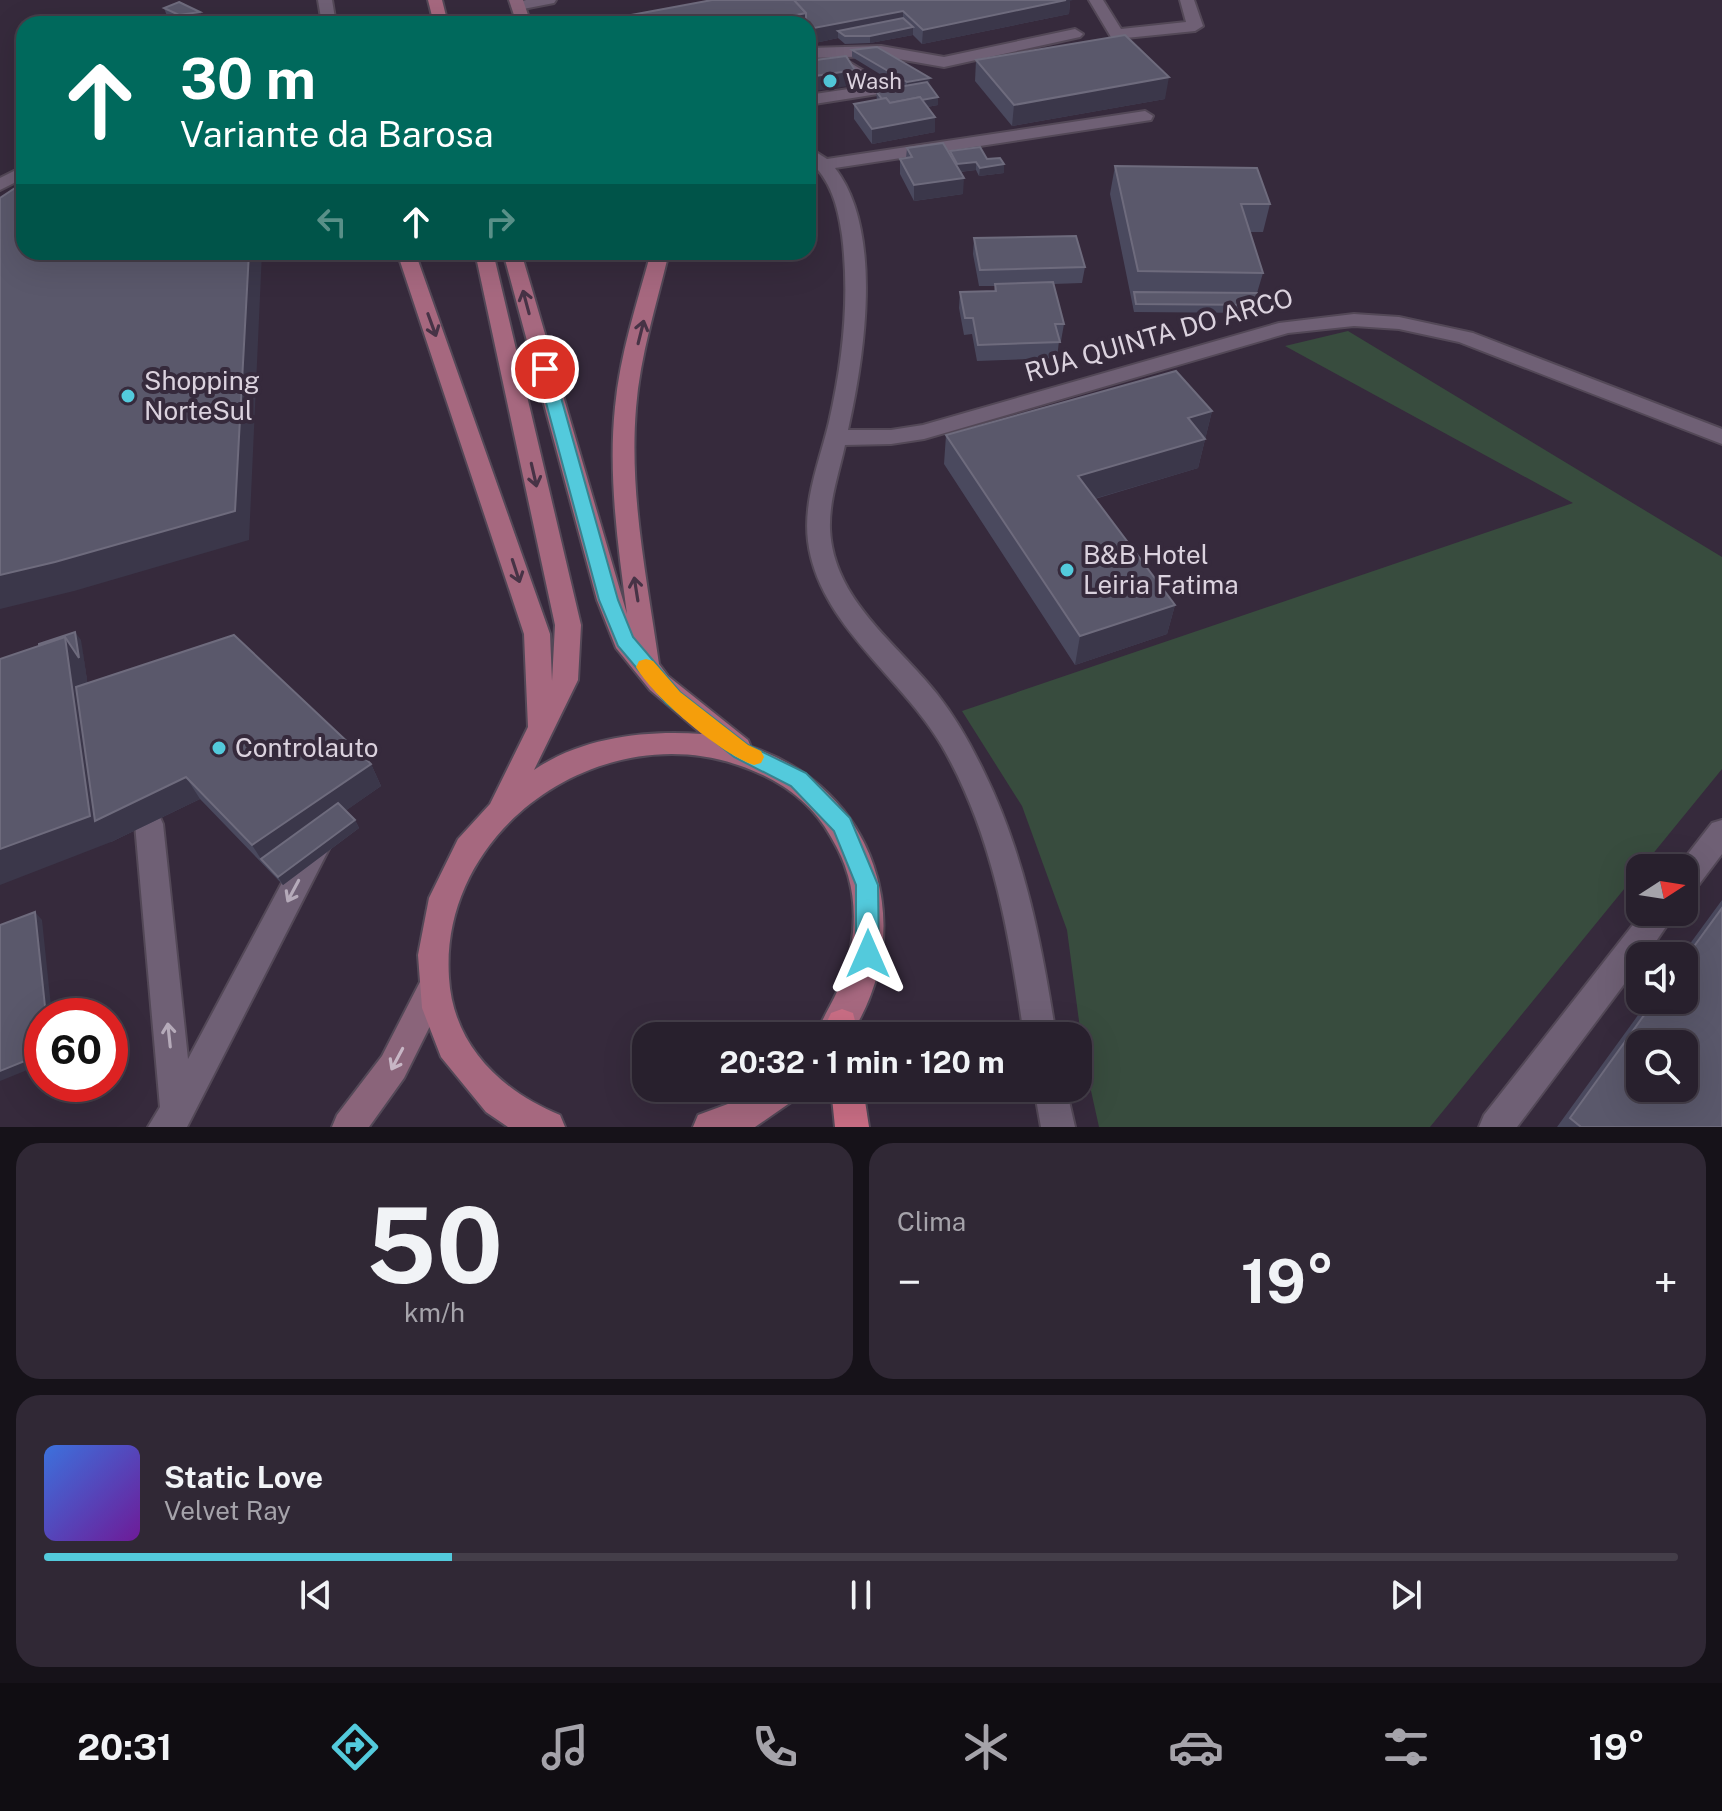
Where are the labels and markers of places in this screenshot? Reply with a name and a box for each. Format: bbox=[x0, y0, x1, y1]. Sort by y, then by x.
place label: Wash bbox=[846, 68, 902, 94]
marker: Wash bbox=[821, 72, 839, 90]
pin bbox=[511, 335, 579, 403]
place label: Shopping NorteSul bbox=[144, 365, 260, 426]
marker: Shopping NorteSul bbox=[119, 387, 137, 405]
place label: B&B Hotel Leiria Fatima bbox=[1083, 539, 1239, 600]
marker: B&B Hotel Leiria Fatima bbox=[1058, 561, 1076, 579]
place label: Controlauto bbox=[235, 732, 378, 763]
marker: Controlauto bbox=[210, 739, 228, 757]

